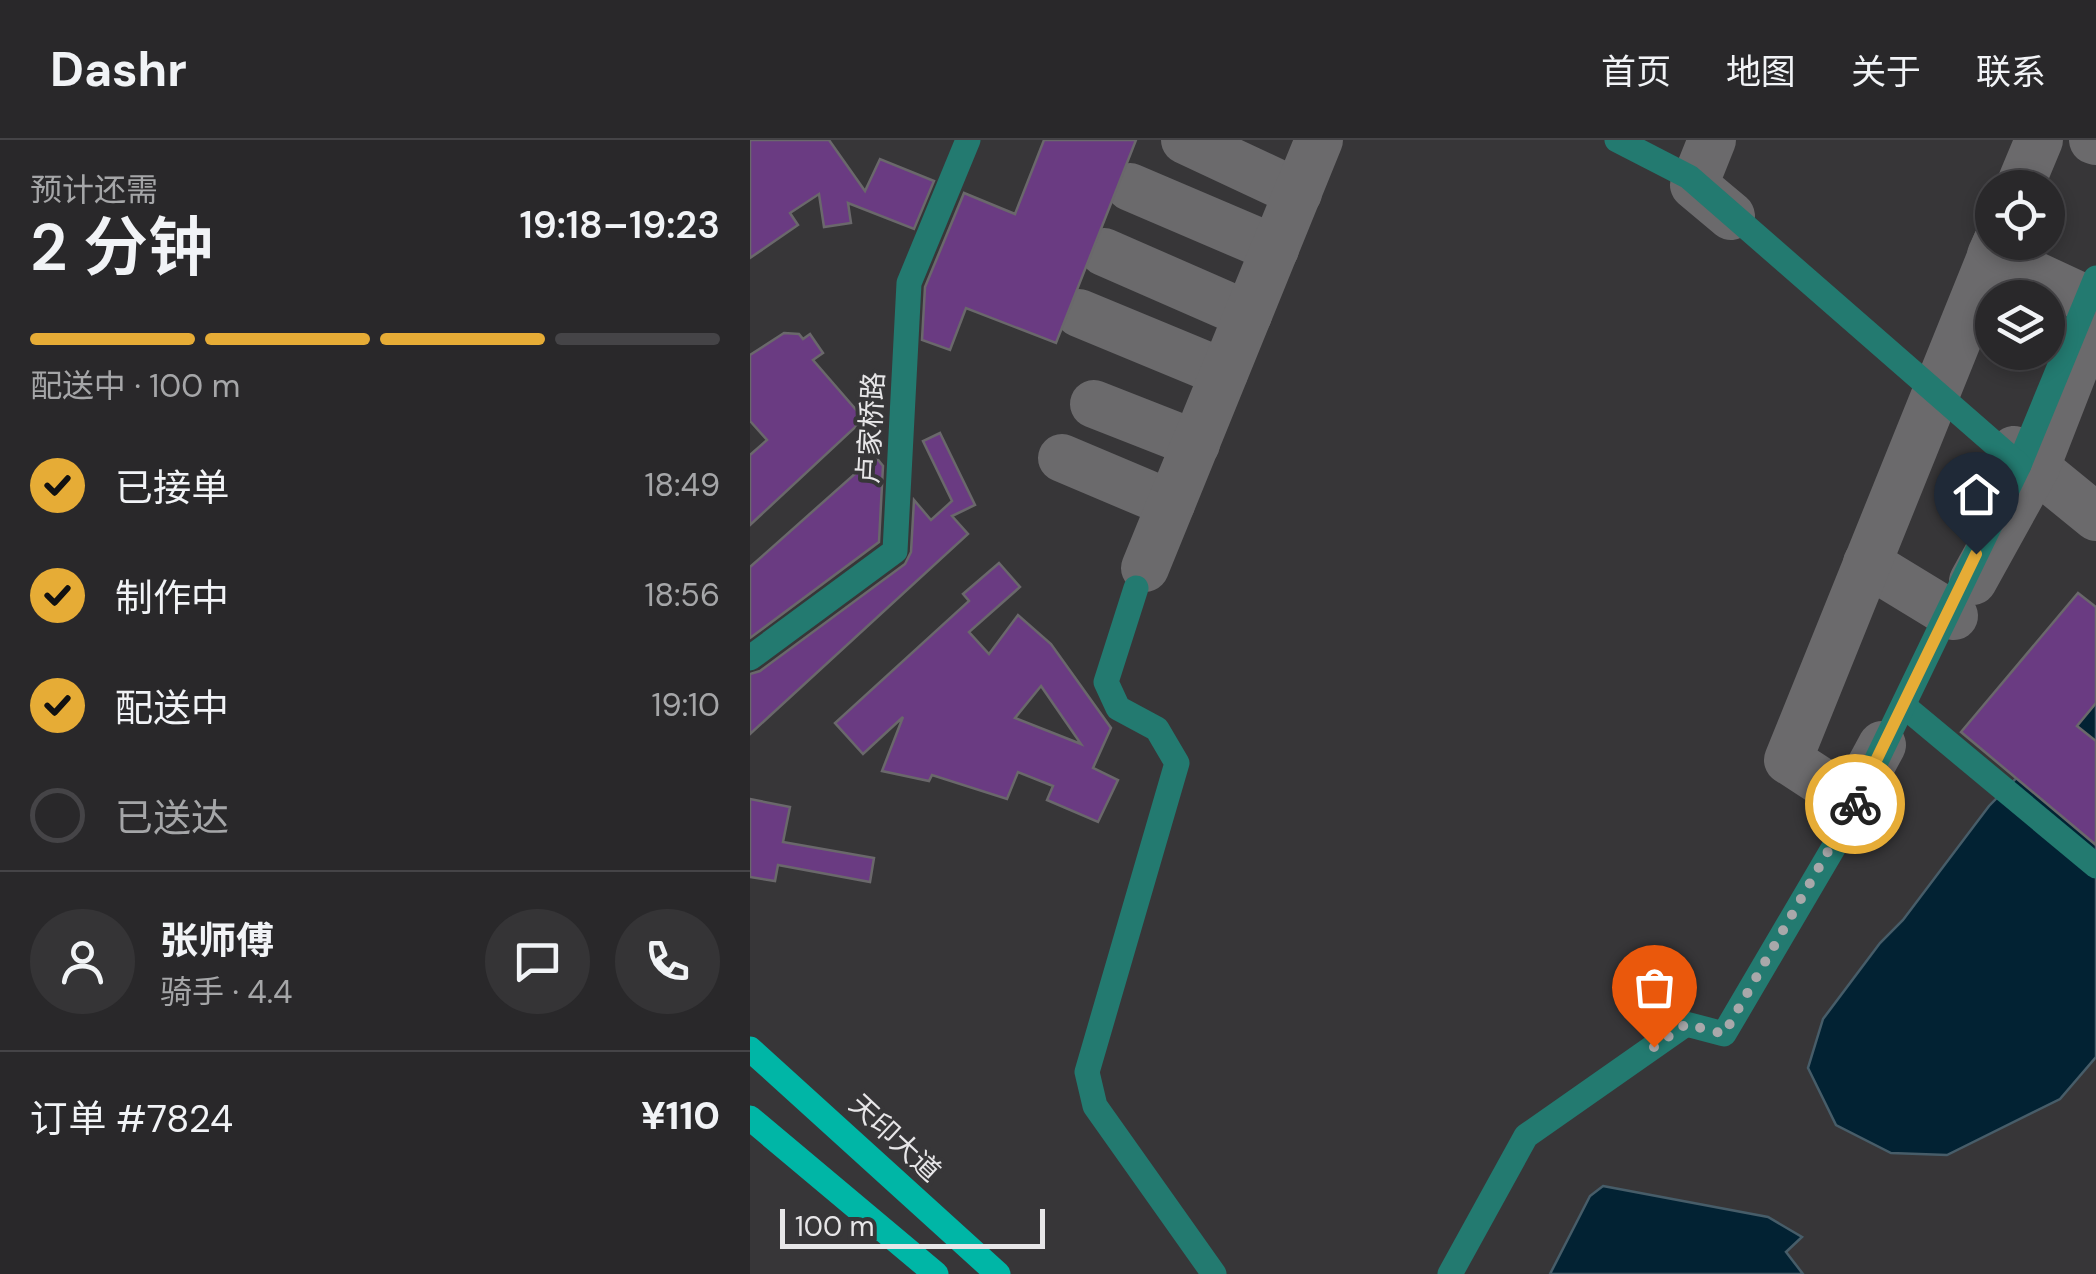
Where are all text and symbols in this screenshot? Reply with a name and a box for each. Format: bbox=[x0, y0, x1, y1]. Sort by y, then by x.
text: Dashr bbox=[50, 38, 187, 101]
text: 首页 bbox=[1601, 49, 1671, 95]
text: 地图 bbox=[1726, 49, 1796, 95]
text: 关于 bbox=[1851, 49, 1921, 95]
text: 联系 bbox=[1976, 49, 2046, 95]
text: 预计还需 bbox=[30, 169, 158, 211]
map controls bbox=[1975, 170, 2065, 370]
button: locate bbox=[1975, 170, 2065, 260]
text: 19:18–19:23 bbox=[519, 200, 720, 250]
text: 2 分钟 bbox=[30, 206, 213, 290]
button: layers bbox=[1975, 280, 2065, 370]
text: 配送中 · 100 m bbox=[30, 365, 240, 407]
street label: 卢家桥路 bbox=[850, 371, 892, 485]
pin bbox=[1934, 452, 2019, 555]
icon: check bbox=[30, 458, 85, 513]
text: 已接单 bbox=[115, 463, 229, 513]
text: 18:49 bbox=[645, 464, 720, 506]
icon: home bbox=[1949, 467, 2004, 522]
icon: check bbox=[30, 568, 85, 623]
text: 制作中 bbox=[115, 573, 229, 623]
text: 18:56 bbox=[644, 574, 720, 616]
icon: check bbox=[30, 678, 85, 733]
text: 配送中 bbox=[115, 683, 229, 733]
text: 19:10 bbox=[652, 684, 720, 726]
courier bbox=[1805, 754, 1905, 854]
icon: bike bbox=[1828, 777, 1883, 832]
text: 已送达 bbox=[115, 793, 229, 843]
button: person bbox=[30, 909, 135, 1014]
button: chat bbox=[485, 909, 590, 1014]
button: phone bbox=[615, 909, 720, 1014]
text: 张师傅 bbox=[160, 916, 274, 966]
pin bbox=[1612, 945, 1697, 1048]
icon: bag bbox=[1627, 960, 1682, 1015]
text: 骑手 · 4.4 bbox=[160, 971, 293, 1013]
street label: 天印大道 bbox=[841, 1086, 949, 1190]
text: ¥110 bbox=[641, 1091, 720, 1141]
text: 订单 #7824 bbox=[30, 1094, 233, 1144]
scale bar bbox=[780, 1204, 1045, 1248]
text: 100 m bbox=[795, 1208, 874, 1245]

